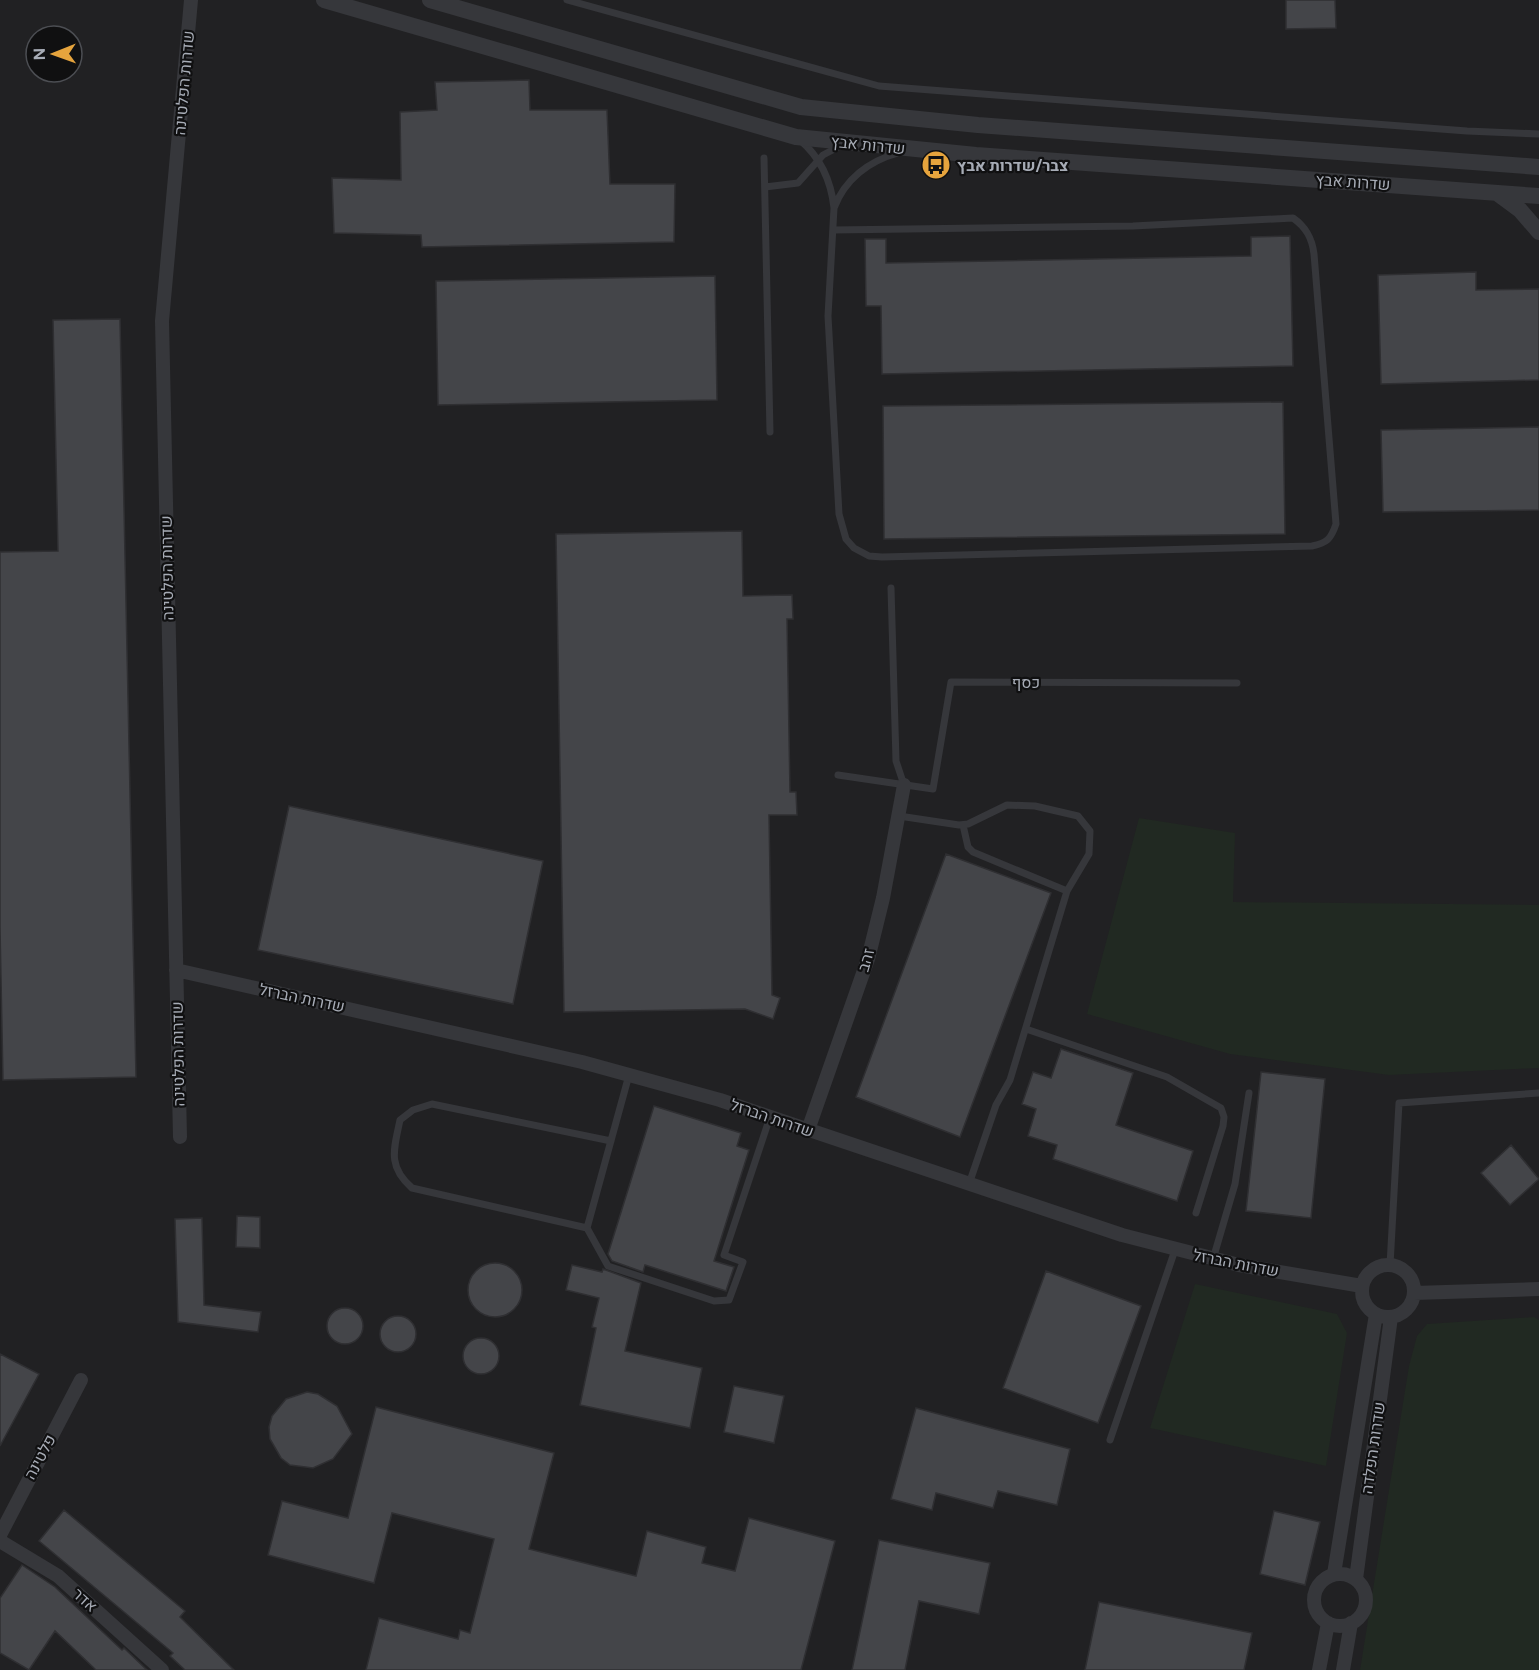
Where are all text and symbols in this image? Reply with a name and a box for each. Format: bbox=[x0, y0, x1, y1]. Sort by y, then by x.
north arrow bbox=[24, 24, 84, 84]
street label: שדרות הפלטינה bbox=[170, 30, 198, 136]
text: N bbox=[30, 48, 49, 61]
street label: שדרות אבץ bbox=[830, 132, 906, 158]
bus stop icon: צבר/שדרות אבץ bbox=[920, 149, 952, 181]
place label: צבר/שדרות אבץ bbox=[957, 156, 1068, 175]
street label: שדרות אבץ bbox=[1315, 170, 1391, 194]
street label: שדרות הפלטינה bbox=[157, 515, 177, 621]
street label: כסף bbox=[1012, 673, 1040, 692]
street label: זהב bbox=[854, 946, 878, 974]
street label: שדרות הברזל bbox=[257, 980, 347, 1016]
street label: שדרות הפלטינה bbox=[168, 1001, 188, 1107]
street label: שדרות הברזל bbox=[728, 1095, 816, 1141]
street label: שדרות הברזל bbox=[1191, 1245, 1281, 1281]
street label: שדרות הפלדה bbox=[1357, 1401, 1389, 1495]
street label: פלטינה bbox=[20, 1431, 60, 1483]
street label: אדר bbox=[69, 1584, 101, 1616]

